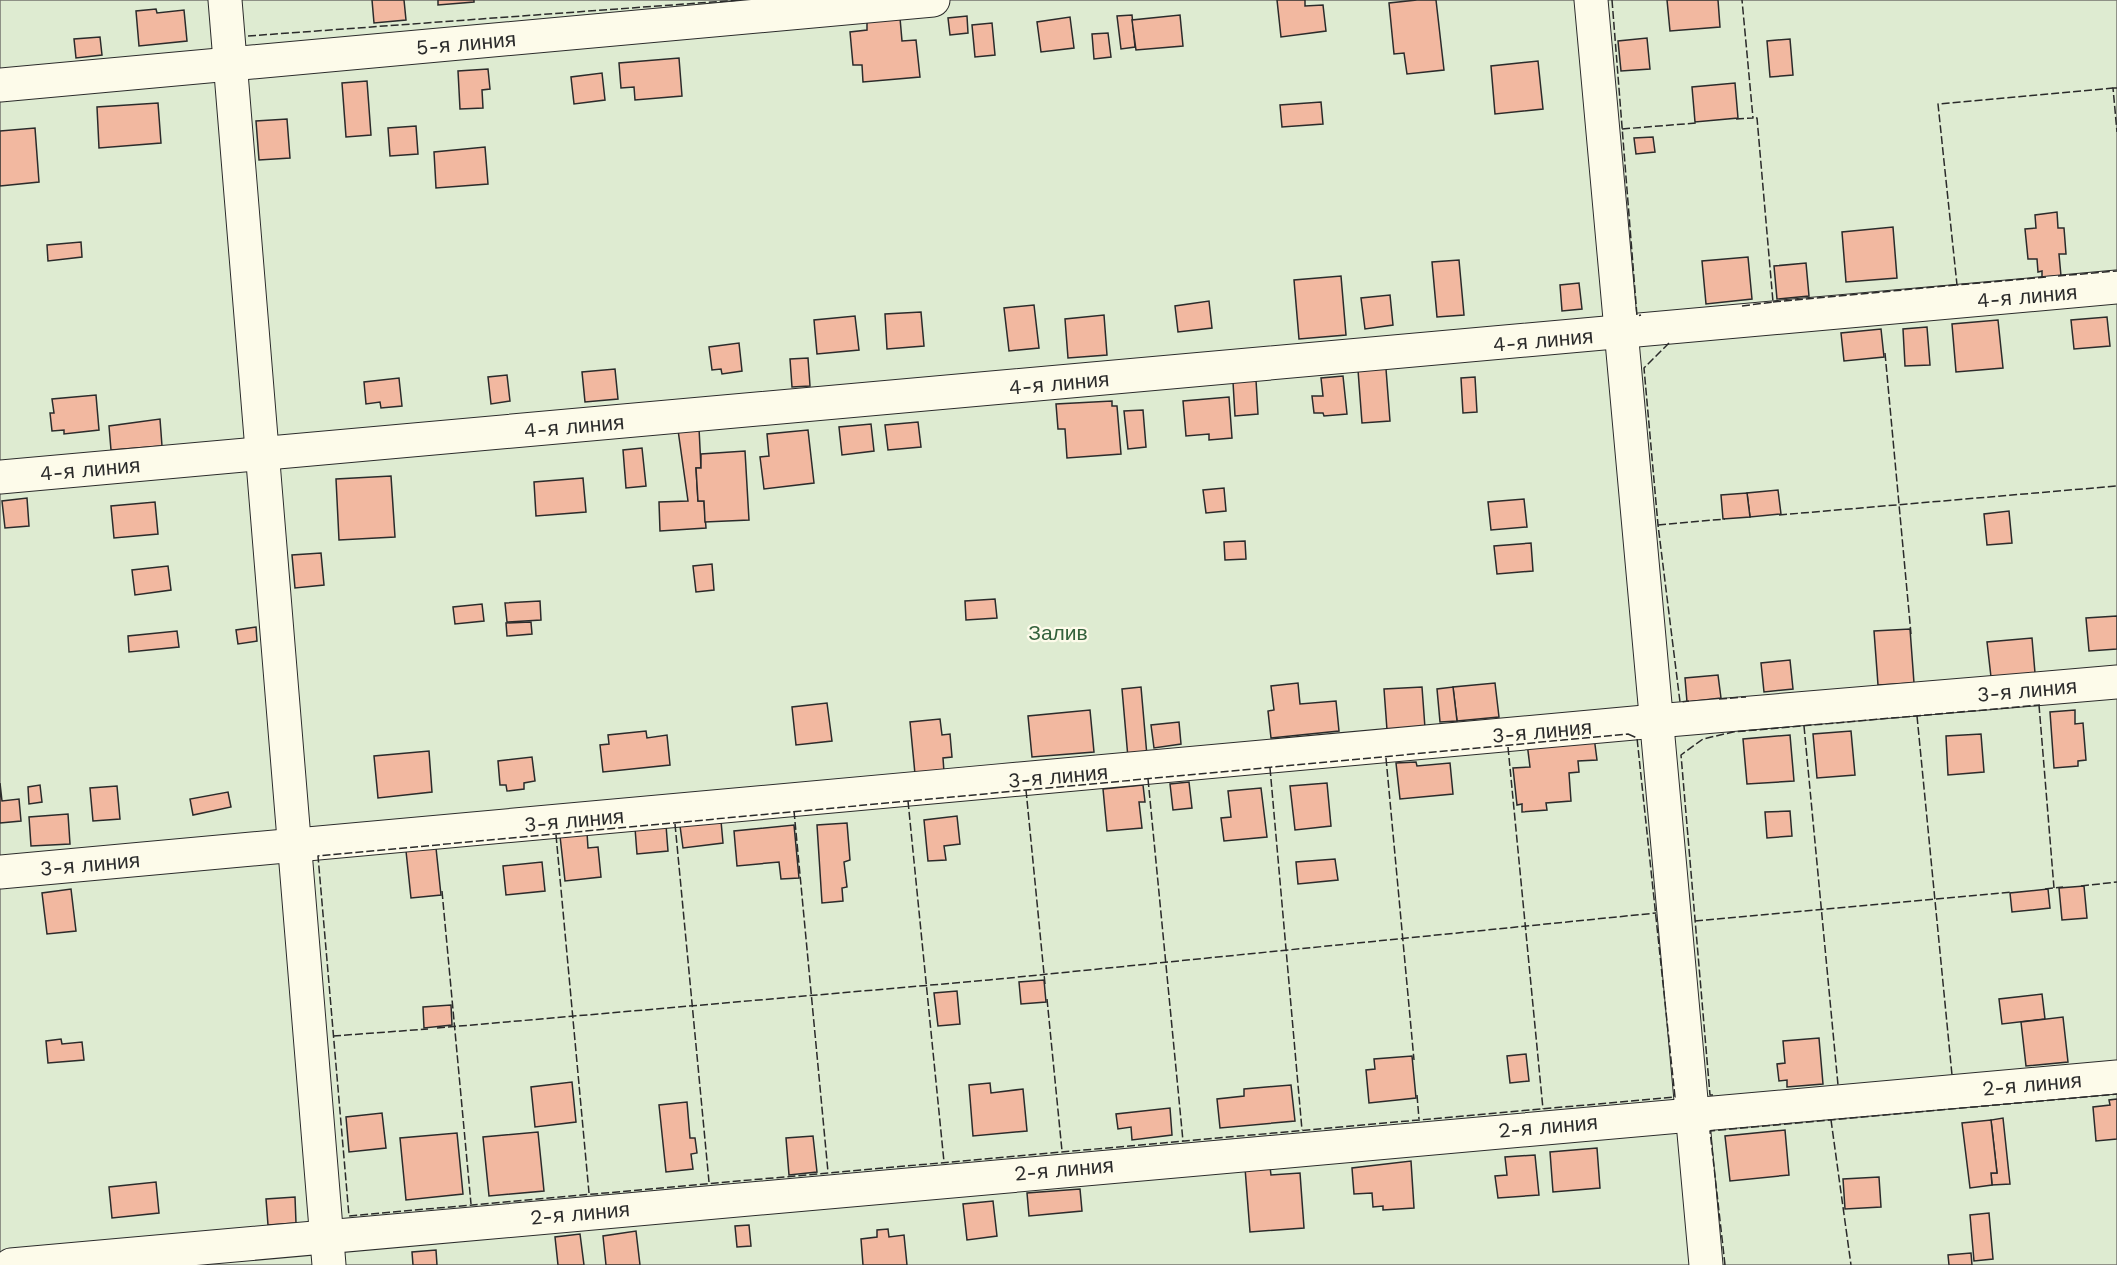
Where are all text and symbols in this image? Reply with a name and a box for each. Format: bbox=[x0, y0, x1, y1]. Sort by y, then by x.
street label: 5-я линия bbox=[415, 26, 517, 60]
street label: 4-я линия bbox=[1976, 279, 2078, 313]
street label: 4-я линия bbox=[1492, 323, 1594, 357]
street label: 4-я линия bbox=[1008, 366, 1110, 400]
street label: 4-я линия bbox=[523, 409, 625, 443]
street label: 4-я линия bbox=[39, 452, 141, 486]
park label: Залив bbox=[1028, 620, 1088, 645]
street label: 3-я линия bbox=[1976, 673, 2078, 707]
street label: 3-я линия bbox=[1491, 714, 1593, 748]
street label: 3-я линия bbox=[1007, 759, 1109, 793]
street label: 3-я линия bbox=[523, 803, 625, 837]
street label: 3-я линия bbox=[39, 847, 141, 881]
street label: 2-я линия bbox=[1981, 1067, 2083, 1101]
street label: 2-я линия bbox=[1497, 1109, 1599, 1143]
street label: 2-я линия bbox=[1013, 1152, 1115, 1186]
street label: 2-я линия bbox=[529, 1196, 631, 1230]

